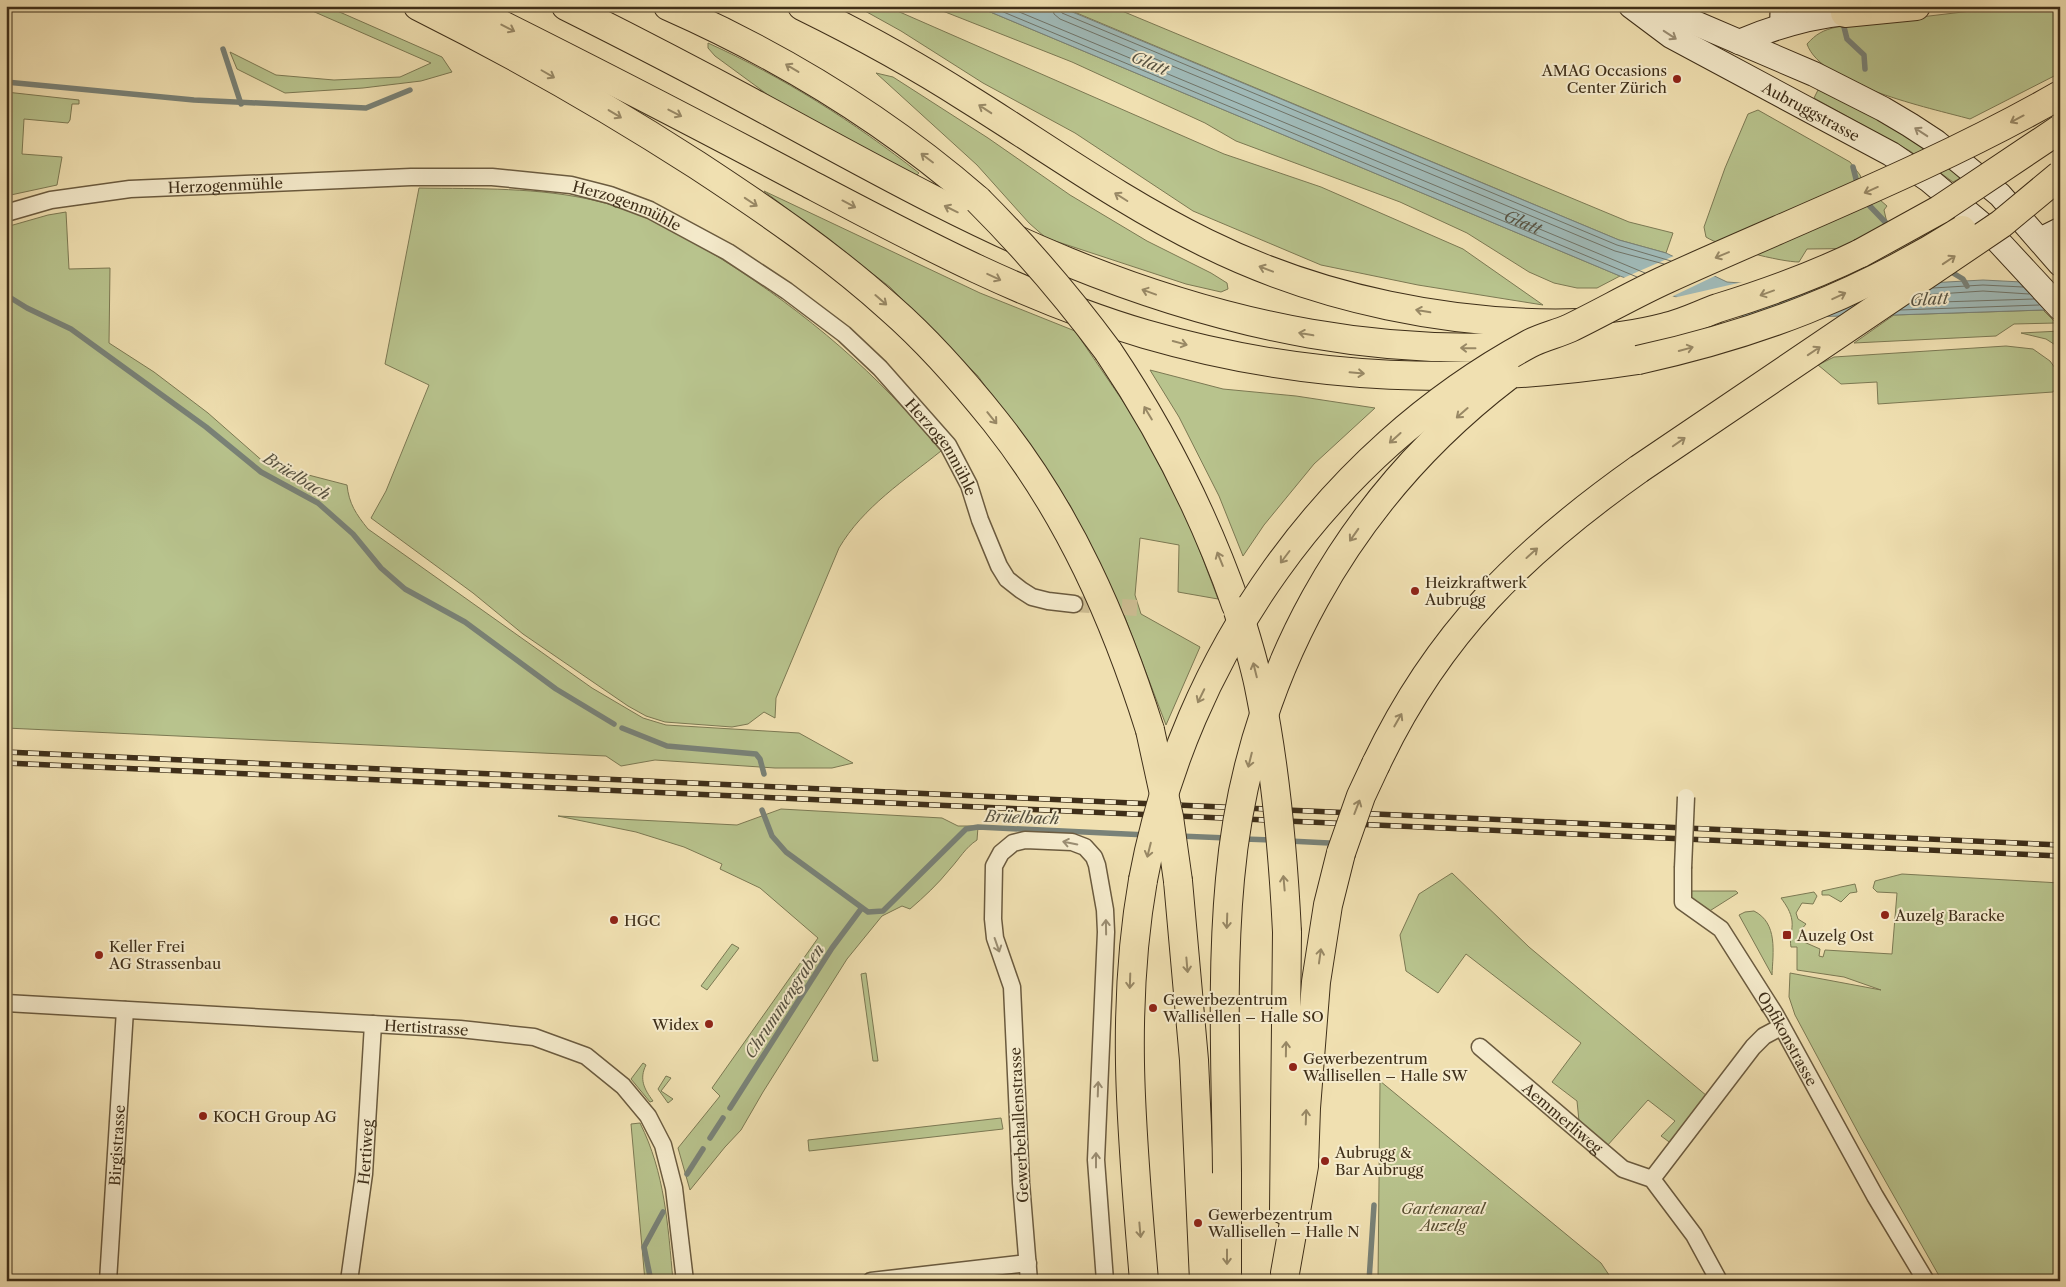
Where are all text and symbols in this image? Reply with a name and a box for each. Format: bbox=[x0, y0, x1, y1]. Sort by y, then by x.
one-way arrow bbox=[500, 24, 515, 33]
one-way arrow bbox=[1663, 30, 1677, 40]
water label: Glatt bbox=[1128, 46, 1173, 80]
place label: AMAG Occasions Center Zürich bbox=[1541, 61, 1668, 97]
one-way arrow bbox=[785, 62, 800, 72]
one-way arrow bbox=[540, 70, 555, 80]
marker: AMAG Occasions Center Zürich bbox=[1671, 73, 1683, 85]
street label: Aubruggstrasse bbox=[1758, 77, 1863, 145]
one-way arrow bbox=[978, 104, 992, 114]
one-way arrow bbox=[667, 108, 682, 118]
one-way arrow bbox=[607, 109, 621, 119]
one-way arrow bbox=[2010, 114, 2025, 124]
one-way arrow bbox=[1914, 127, 1928, 137]
one-way arrow bbox=[921, 152, 934, 163]
street label: Herzogenmühle bbox=[167, 173, 283, 197]
street label: Herzogenmühle bbox=[571, 176, 685, 235]
one-way arrow bbox=[1864, 186, 1879, 195]
one-way arrow bbox=[1115, 191, 1129, 201]
one-way arrow bbox=[744, 197, 758, 207]
one-way arrow bbox=[841, 199, 856, 209]
one-way arrow bbox=[944, 203, 959, 213]
water label: Glatt bbox=[1501, 205, 1546, 239]
one-way arrow bbox=[1715, 250, 1730, 260]
one-way arrow bbox=[1941, 255, 1955, 265]
one-way arrow bbox=[1259, 264, 1275, 273]
one-way arrow bbox=[986, 272, 1001, 282]
one-way arrow bbox=[1142, 287, 1157, 296]
water label: Glatt bbox=[1909, 288, 1950, 310]
one-way arrow bbox=[1760, 289, 1776, 298]
one-way arrow bbox=[1831, 291, 1846, 301]
one-way arrow bbox=[874, 294, 887, 305]
one-way arrow bbox=[1416, 306, 1432, 316]
one-way arrow bbox=[1298, 329, 1314, 339]
one-way arrow bbox=[1171, 339, 1187, 349]
one-way arrow bbox=[1460, 343, 1476, 353]
one-way arrow bbox=[1677, 344, 1693, 354]
one-way arrow bbox=[1807, 346, 1821, 356]
one-way arrow bbox=[1349, 369, 1365, 378]
street label: Herzogenmühle bbox=[901, 394, 981, 498]
one-way arrow bbox=[1143, 407, 1153, 421]
one-way arrow bbox=[1455, 408, 1468, 419]
one-way arrow bbox=[987, 411, 998, 424]
one-way arrow bbox=[1389, 433, 1402, 444]
one-way arrow bbox=[1672, 437, 1686, 447]
water label: Brüelbach bbox=[258, 447, 334, 504]
one-way arrow bbox=[1349, 528, 1359, 542]
one-way arrow bbox=[1525, 547, 1538, 559]
one-way arrow bbox=[1279, 550, 1290, 563]
one-way arrow bbox=[1214, 552, 1224, 567]
place label: Heizkraftwerk Aubrugg bbox=[1424, 573, 1528, 609]
marker: Heizkraftwerk Aubrugg bbox=[1409, 585, 1421, 597]
one-way arrow bbox=[1250, 663, 1259, 679]
one-way arrow bbox=[1196, 688, 1205, 703]
one-way arrow bbox=[1393, 713, 1403, 728]
one-way arrow bbox=[1245, 752, 1254, 768]
one-way arrow bbox=[1353, 800, 1362, 816]
water label: Brüelbach bbox=[982, 806, 1060, 828]
one-way arrow bbox=[1062, 837, 1078, 847]
one-way arrow bbox=[1144, 841, 1153, 857]
one-way arrow bbox=[1279, 875, 1289, 891]
place label: Auzelg Baracke bbox=[1894, 906, 2005, 925]
marker: Auzelg Baracke bbox=[1879, 909, 1891, 921]
place label: HGC bbox=[624, 911, 660, 930]
one-way arrow bbox=[1222, 912, 1232, 929]
marker: HGC bbox=[608, 914, 620, 926]
one-way arrow bbox=[1101, 919, 1110, 935]
place label: Auzelg Ost bbox=[1796, 926, 1875, 945]
marker: Auzelg Ost bbox=[1781, 929, 1793, 941]
place label: Keller Frei AG Strassenbau bbox=[108, 937, 221, 973]
one-way arrow bbox=[993, 937, 1002, 953]
water label: Chrummengraben bbox=[740, 940, 828, 1062]
one-way arrow bbox=[1315, 948, 1325, 964]
marker: Keller Frei AG Strassenbau bbox=[93, 949, 105, 961]
one-way arrow bbox=[1182, 956, 1191, 972]
one-way arrow bbox=[1126, 973, 1135, 989]
street label: Opfikonstrasse bbox=[1754, 988, 1822, 1089]
place label: Gewerbezentrum Wallisellen – Halle SO bbox=[1162, 990, 1324, 1026]
marker: Gewerbezentrum Wallisellen – Halle SO bbox=[1147, 1002, 1159, 1014]
street label: Hertistrasse bbox=[384, 1015, 470, 1039]
place label: Widex bbox=[651, 1015, 699, 1034]
marker: Widex bbox=[703, 1018, 715, 1030]
one-way arrow bbox=[1281, 1041, 1291, 1058]
street label: Gewerbehallenstrasse bbox=[1005, 1047, 1033, 1203]
place label: Gewerbezentrum Wallisellen – Halle SW bbox=[1302, 1049, 1468, 1085]
marker: Gewerbezentrum Wallisellen – Halle SW bbox=[1287, 1061, 1299, 1073]
street label: Aemmerliweg bbox=[1518, 1078, 1607, 1157]
one-way arrow bbox=[1094, 1081, 1103, 1097]
street label: Birgistrasse bbox=[104, 1104, 129, 1186]
place label: KOCH Group AG bbox=[213, 1107, 337, 1126]
marker: KOCH Group AG bbox=[197, 1110, 209, 1122]
one-way arrow bbox=[1301, 1110, 1310, 1126]
street label: Hertiweg bbox=[353, 1119, 377, 1186]
place label: Aubrugg & Bar Aubrugg bbox=[1334, 1143, 1423, 1179]
one-way arrow bbox=[1091, 1152, 1101, 1168]
marker: Aubrugg & Bar Aubrugg bbox=[1319, 1155, 1331, 1167]
park label: Gartenareal Auzelg bbox=[1401, 1199, 1487, 1235]
place label: Gewerbezentrum Wallisellen – Halle N bbox=[1207, 1205, 1360, 1241]
marker: Gewerbezentrum Wallisellen – Halle N bbox=[1192, 1217, 1204, 1229]
one-way arrow bbox=[1135, 1222, 1144, 1238]
one-way arrow bbox=[1222, 1248, 1232, 1264]

